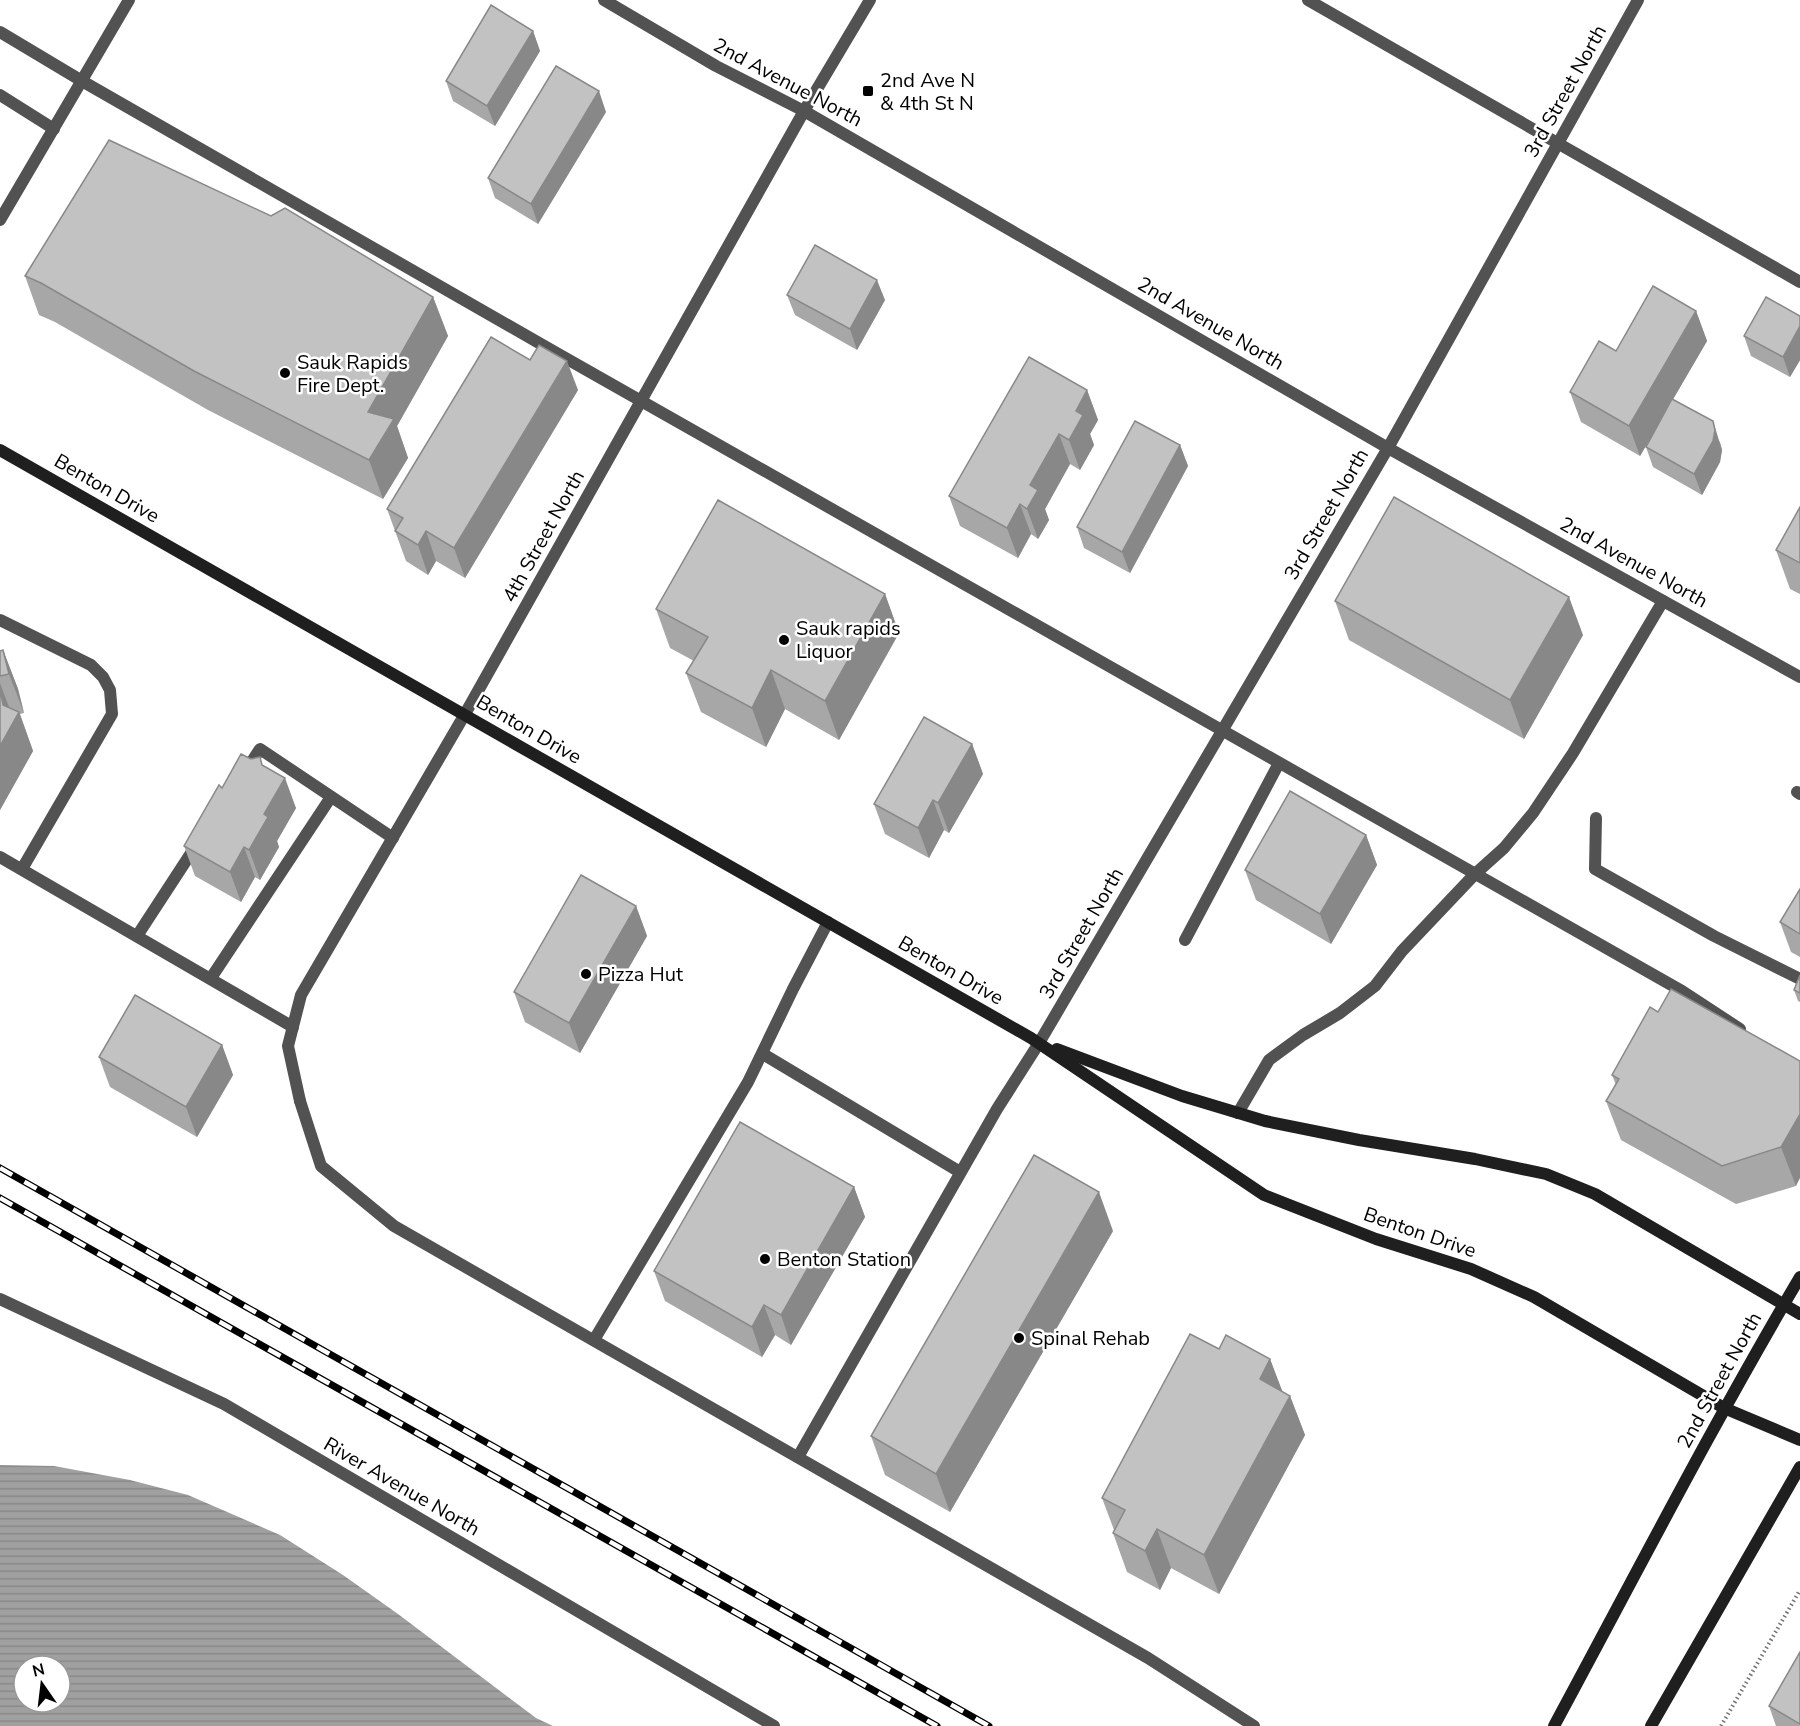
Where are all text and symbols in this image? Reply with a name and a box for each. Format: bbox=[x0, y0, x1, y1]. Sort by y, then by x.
street label: 3rd Street North bbox=[1518, 20, 1613, 162]
street label: 2nd Avenue North bbox=[708, 32, 867, 133]
place label: 2nd Ave N & 4th St N bbox=[880, 67, 975, 117]
marker: 2nd Ave N & 4th St N bbox=[861, 84, 875, 98]
street label: 2nd Avenue North bbox=[1132, 270, 1289, 376]
place label: Sauk Rapids Fire Dept. bbox=[297, 349, 408, 399]
marker: Sauk Rapids Fire Dept. bbox=[278, 366, 292, 380]
street label: 3rd Street North bbox=[1278, 444, 1375, 585]
street label: Benton Drive bbox=[49, 447, 164, 529]
street label: 4th Street North bbox=[496, 465, 591, 607]
street label: 2nd Avenue North bbox=[1555, 511, 1713, 614]
place label: Sauk rapids Liquor bbox=[796, 615, 901, 665]
marker: Sauk rapids Liquor bbox=[777, 633, 791, 647]
street label: Benton Drive bbox=[471, 688, 586, 770]
street label: 3rd Street North bbox=[1033, 863, 1130, 1004]
street label: Benton Drive bbox=[893, 929, 1008, 1011]
place label: Pizza Hut bbox=[598, 961, 684, 988]
marker: Pizza Hut bbox=[579, 967, 593, 981]
street label: Benton Drive bbox=[1360, 1201, 1480, 1264]
place label: Benton Station bbox=[777, 1246, 911, 1273]
marker: Benton Station bbox=[758, 1252, 772, 1266]
street label: 2nd Street North bbox=[1671, 1307, 1768, 1453]
place label: Spinal Rehab bbox=[1031, 1325, 1150, 1352]
marker: Spinal Rehab bbox=[1012, 1331, 1026, 1345]
street label: River Avenue North bbox=[319, 1431, 485, 1542]
north arrow bbox=[12, 1654, 72, 1714]
text: N bbox=[30, 1658, 47, 1683]

